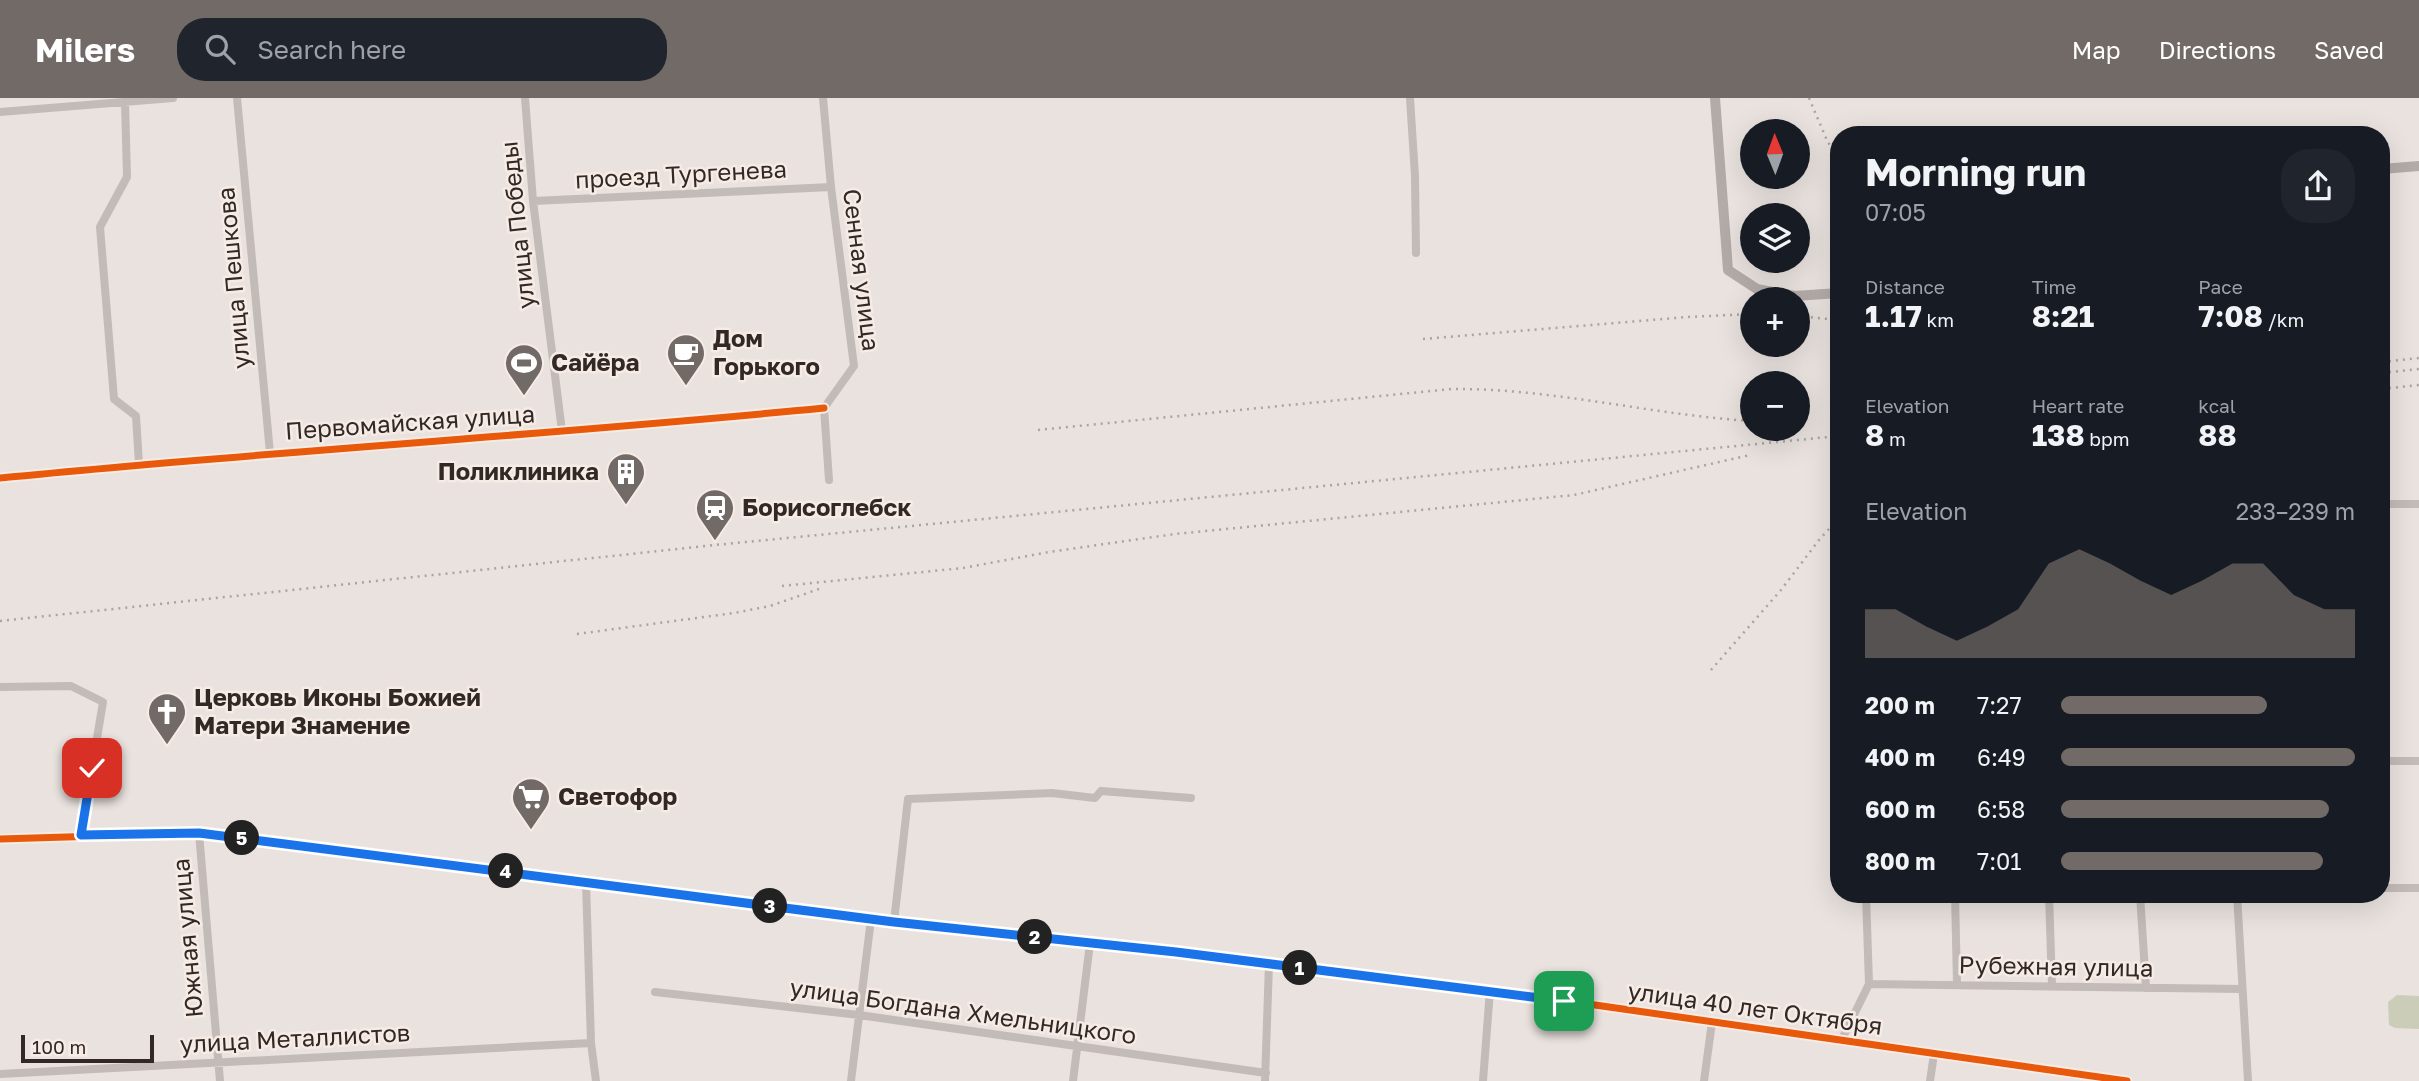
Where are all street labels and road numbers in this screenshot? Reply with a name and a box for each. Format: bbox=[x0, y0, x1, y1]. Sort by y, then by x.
street label: улица Победы bbox=[493, 140, 540, 311]
street label: проезд Тургенева bbox=[574, 153, 788, 194]
street label: улица Пешкова bbox=[210, 186, 255, 370]
street label: Сенная улица bbox=[838, 187, 887, 353]
street label: Первомайская улица bbox=[284, 398, 536, 445]
street label: Южная улица bbox=[165, 857, 208, 1019]
street label: Рубежная улица bbox=[1958, 949, 2154, 982]
street label: улица Богдана Хмельницкого bbox=[788, 972, 1138, 1049]
street label: улица 40 лет Октября bbox=[1626, 975, 1884, 1040]
street label: улица Металлистов bbox=[179, 1017, 411, 1058]

